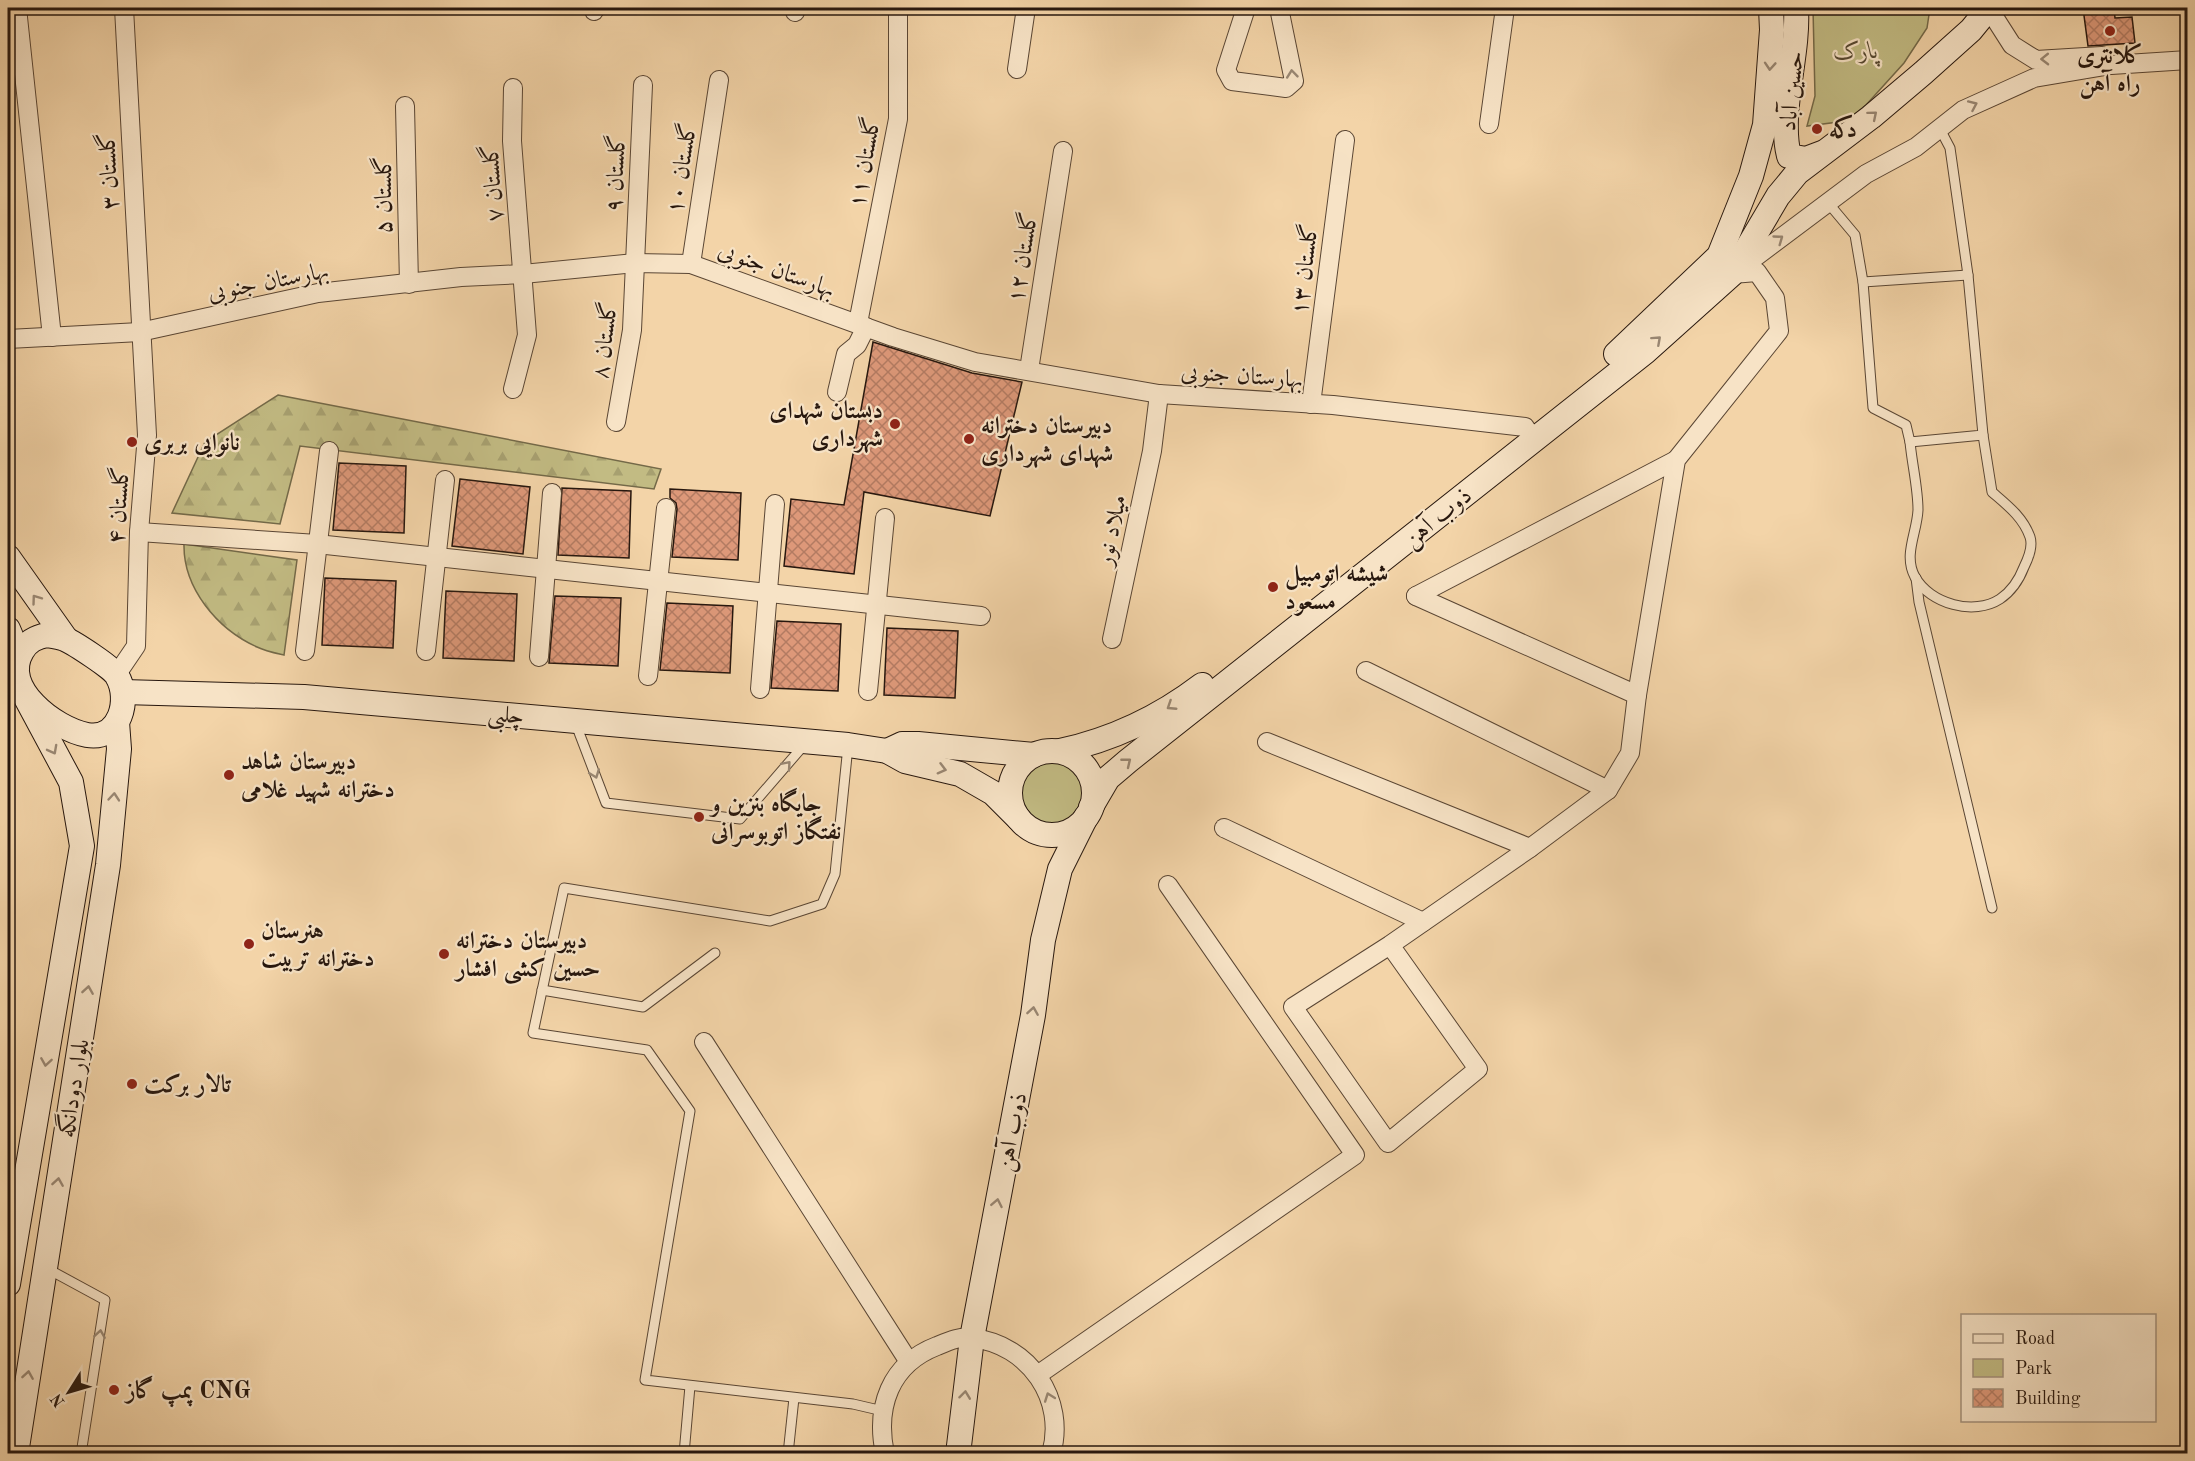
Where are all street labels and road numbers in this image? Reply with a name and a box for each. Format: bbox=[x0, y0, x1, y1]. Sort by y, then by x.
street label: حسین آباد bbox=[1773, 50, 1809, 132]
street label: گلستان ۱۱ bbox=[841, 114, 886, 210]
street label: گلستان ۱۰ bbox=[659, 120, 702, 216]
street label: گلستان ۳ bbox=[91, 131, 124, 211]
street label: گلستان ۹ bbox=[598, 133, 631, 213]
street label: گلستان ۷ bbox=[474, 143, 509, 223]
street label: گلستان ۵ bbox=[368, 156, 397, 234]
street label: گلستان ۱۲ bbox=[1000, 209, 1043, 305]
street label: گلستان ۱۳ bbox=[1283, 221, 1324, 316]
street label: بهارستان جنوبی bbox=[714, 239, 838, 306]
street label: بهارستان جنوبی bbox=[206, 259, 331, 309]
street label: گلستان ۸ bbox=[584, 299, 623, 380]
street label: بهارستان جنوبی bbox=[1180, 361, 1304, 396]
street label: گلستان ۴ bbox=[100, 465, 135, 545]
street label: ذوب آهن bbox=[1397, 481, 1478, 555]
street label: میلاد نور bbox=[1093, 493, 1133, 570]
street label: چلبی bbox=[486, 702, 525, 736]
street label: بلوار دودانگه bbox=[50, 1036, 96, 1140]
street label: ذوب آهن bbox=[990, 1090, 1034, 1174]

